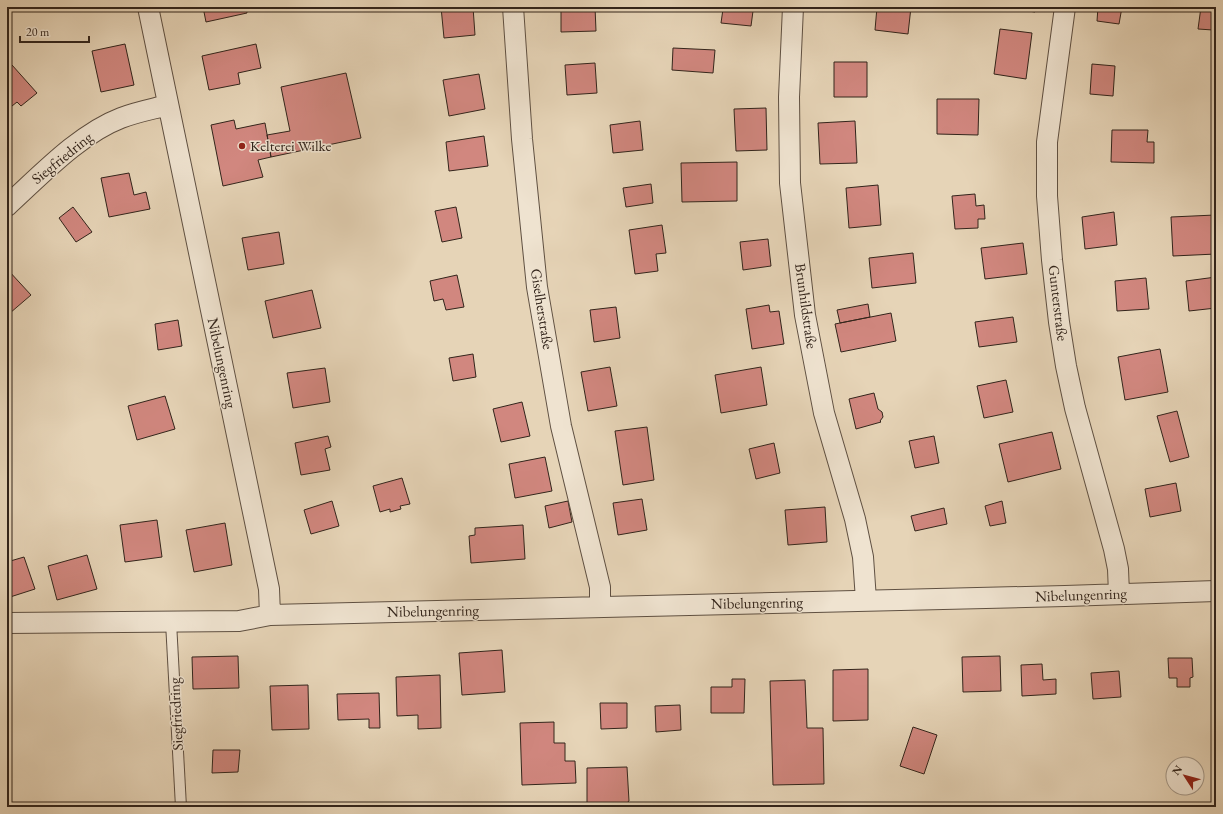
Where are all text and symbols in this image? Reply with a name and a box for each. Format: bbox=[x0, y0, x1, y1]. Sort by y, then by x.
scale bar bbox=[20, 18, 89, 44]
text: 20 m bbox=[26, 24, 50, 40]
street label: Siegfriedring bbox=[27, 127, 96, 188]
place label: Kelterei Wilke bbox=[250, 136, 332, 155]
marker: Kelterei Wilke bbox=[237, 141, 247, 151]
street label: Brunhildstraße bbox=[791, 262, 822, 350]
street label: Gunterstraße bbox=[1044, 264, 1073, 342]
street label: Giselherstraße bbox=[527, 267, 558, 351]
street label: Nibelungenring bbox=[204, 316, 241, 410]
street label: Nibelungenring bbox=[1035, 583, 1128, 606]
street label: Nibelungenring bbox=[711, 592, 804, 613]
street label: Nibelungenring bbox=[387, 600, 480, 621]
street label: Siegfriedring bbox=[164, 677, 187, 751]
north arrow bbox=[1165, 756, 1205, 796]
text: N bbox=[1169, 762, 1185, 778]

